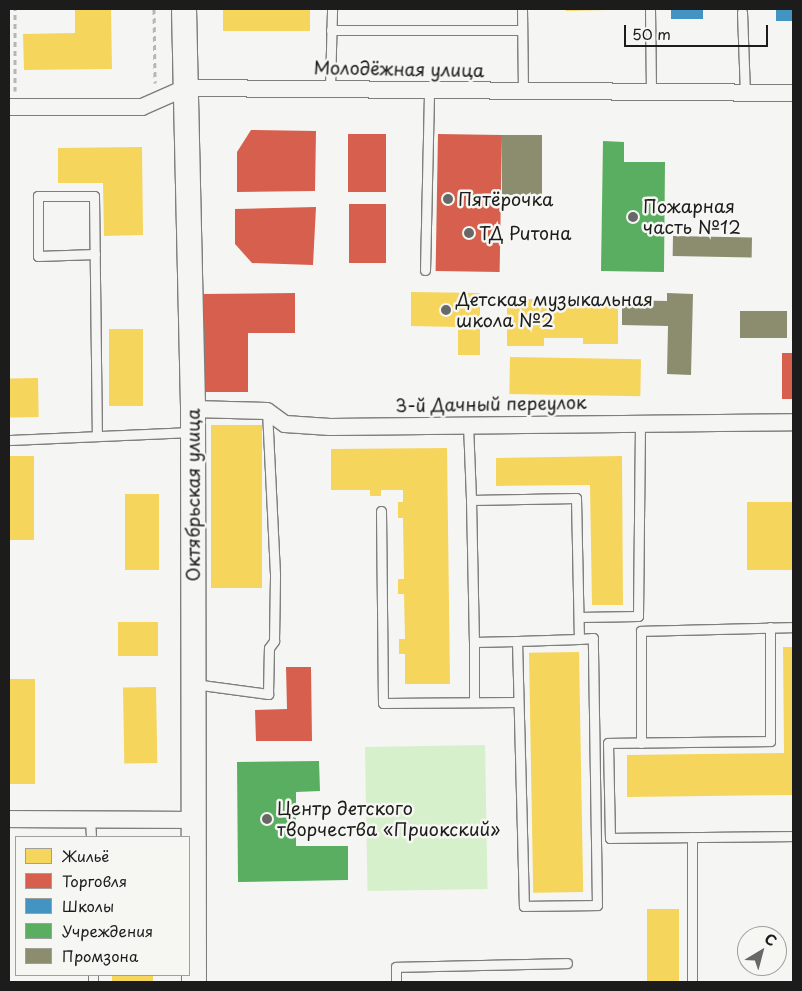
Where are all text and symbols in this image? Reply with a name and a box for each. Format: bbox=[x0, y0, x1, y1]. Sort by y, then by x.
scale bar bbox=[627, 15, 771, 47]
text: 50 m bbox=[632, 22, 671, 45]
street label: Молодёжная улица bbox=[313, 57, 485, 81]
place label: Пятёрочка bbox=[458, 188, 553, 210]
marker: Пятёрочка bbox=[442, 193, 454, 205]
place label: Пожарная часть №12 bbox=[643, 196, 741, 238]
marker: Пожарная часть №12 bbox=[627, 211, 639, 223]
place label: ТД Ритона bbox=[479, 222, 572, 244]
marker: ТД Ритона bbox=[463, 227, 475, 239]
place label: Детская музыкальная школа №2 bbox=[456, 289, 653, 332]
marker: Детская музыкальная школа №2 bbox=[440, 304, 452, 316]
street label: 3-й Дачный переулок bbox=[394, 392, 588, 416]
street label: Октябрьская улица bbox=[182, 408, 204, 582]
place label: Центр детского творчества «Приокский» bbox=[277, 798, 500, 841]
marker: Центр детского творчества «Приокский» bbox=[261, 813, 273, 825]
legend bbox=[15, 836, 190, 976]
text: Жильё bbox=[62, 844, 109, 867]
text: Торговля bbox=[62, 869, 127, 892]
text: Школы bbox=[62, 894, 114, 917]
text: Учреждения bbox=[62, 919, 153, 942]
north arrow bbox=[737, 926, 787, 976]
text: С bbox=[760, 928, 781, 951]
text: Промзона bbox=[62, 944, 138, 967]

